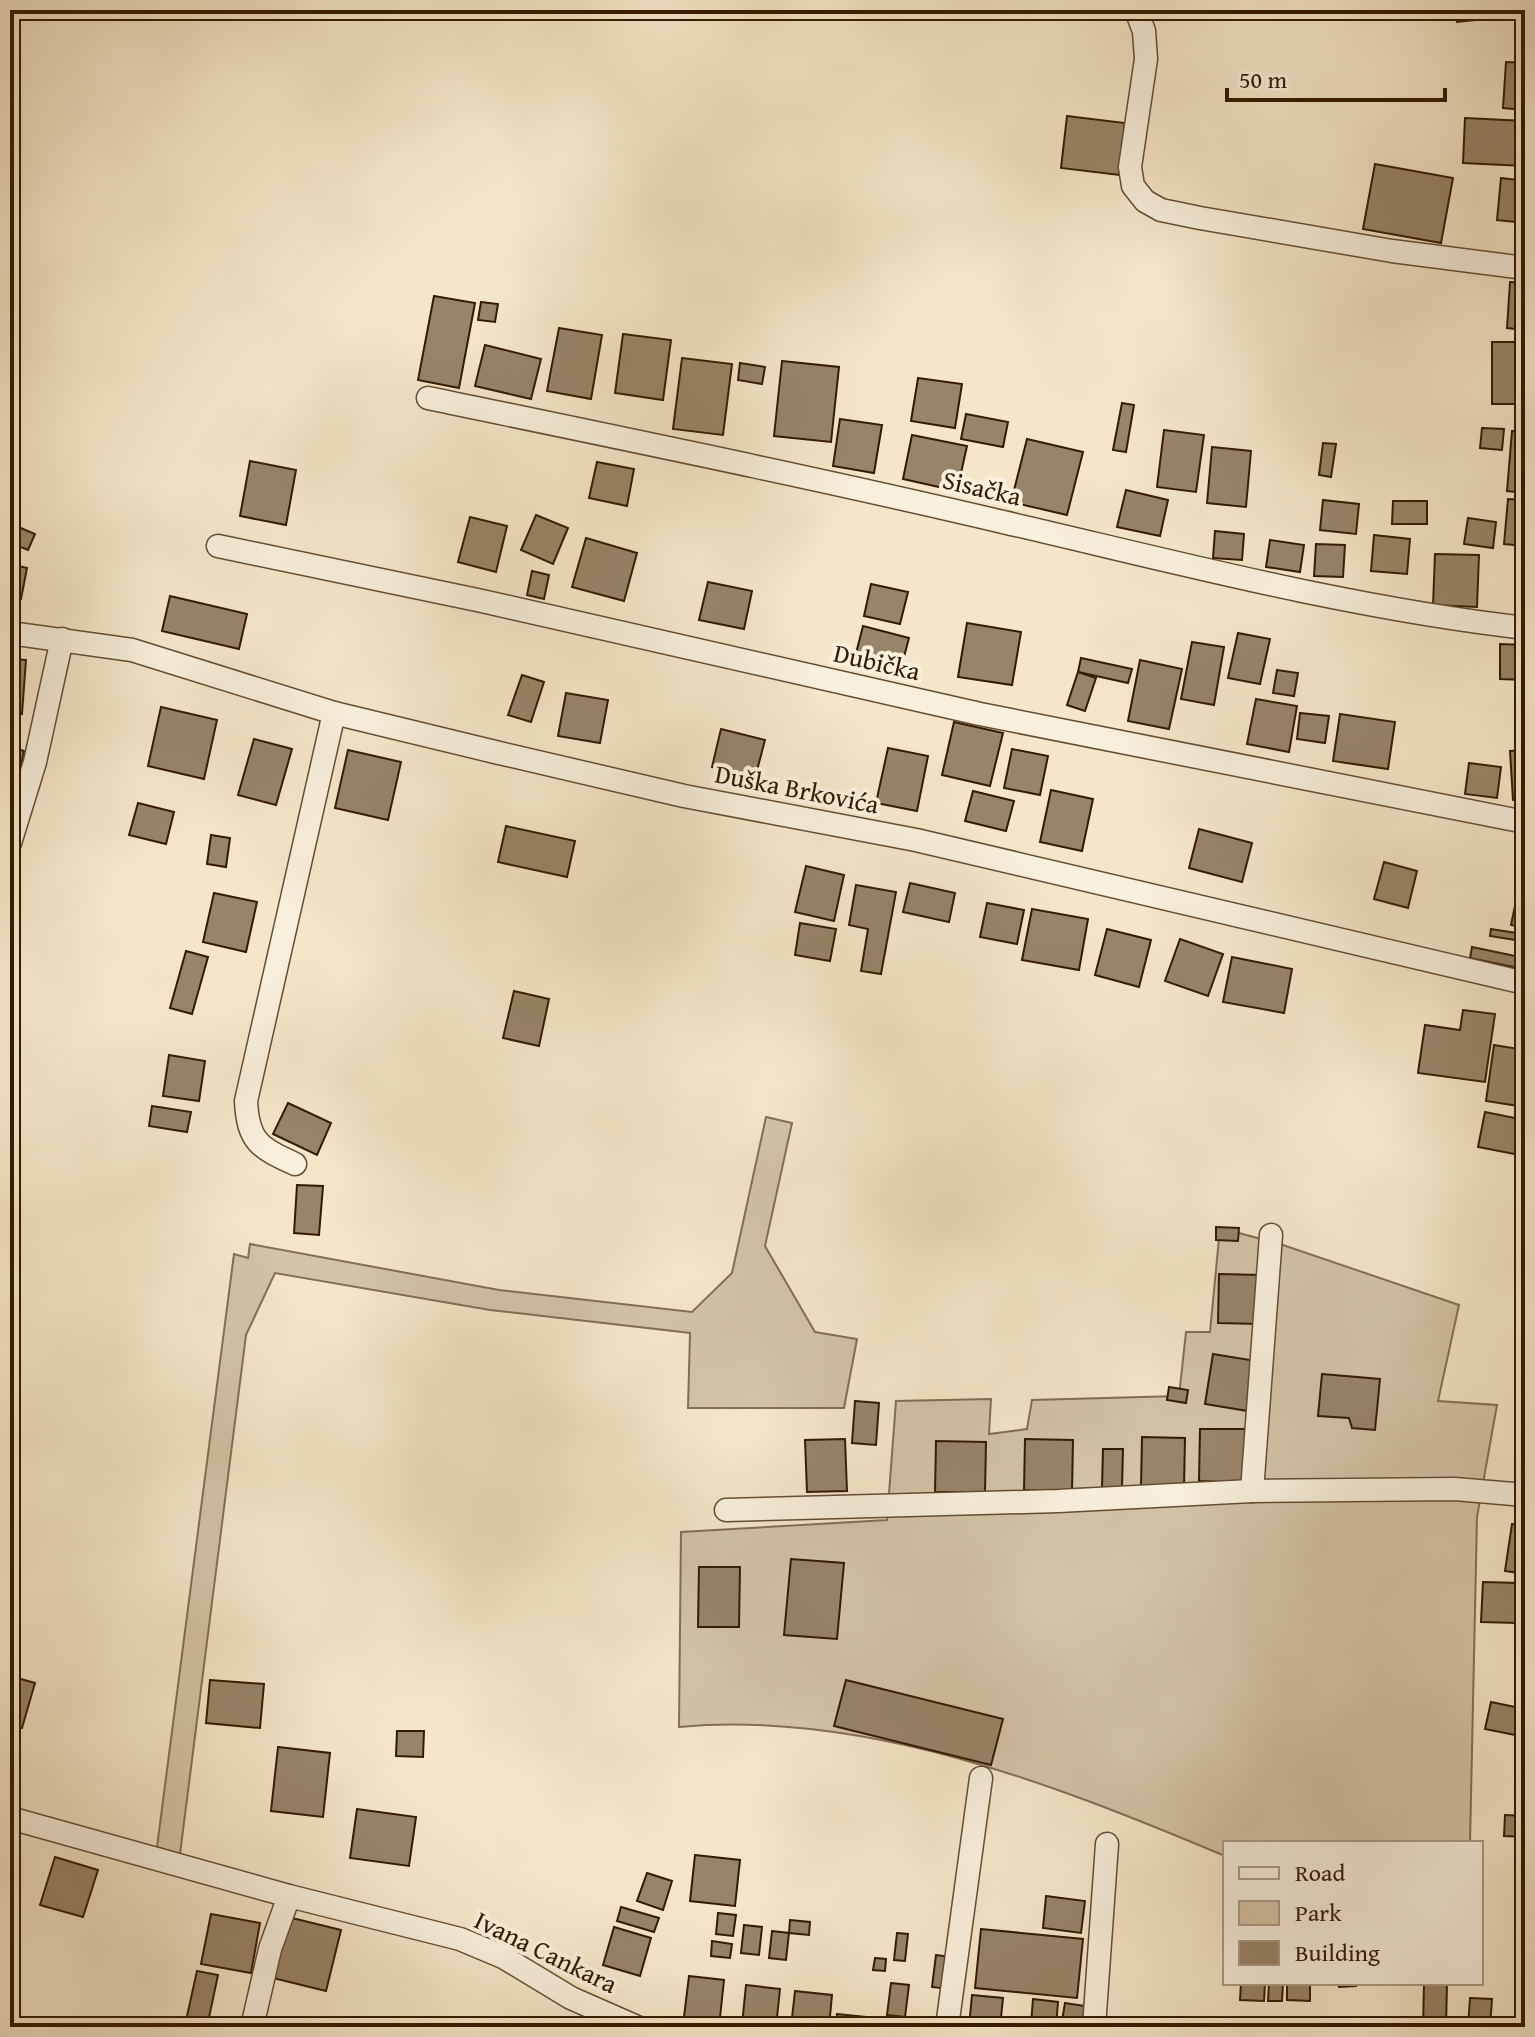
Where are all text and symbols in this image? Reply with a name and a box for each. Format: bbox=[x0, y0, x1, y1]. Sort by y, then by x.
scale bar bbox=[1227, 52, 1445, 102]
text: 50 m bbox=[1239, 62, 1287, 97]
street label: Sisačka bbox=[939, 460, 1026, 516]
street label: Dubička bbox=[830, 633, 925, 691]
street label: Duška Brkovića bbox=[712, 753, 883, 824]
legend bbox=[1223, 1841, 1483, 1985]
text: Road bbox=[1295, 1855, 1345, 1890]
text: Park bbox=[1295, 1895, 1342, 1930]
street label: Ivana Cankara bbox=[468, 1900, 625, 2003]
text: Building bbox=[1295, 1935, 1380, 1970]

